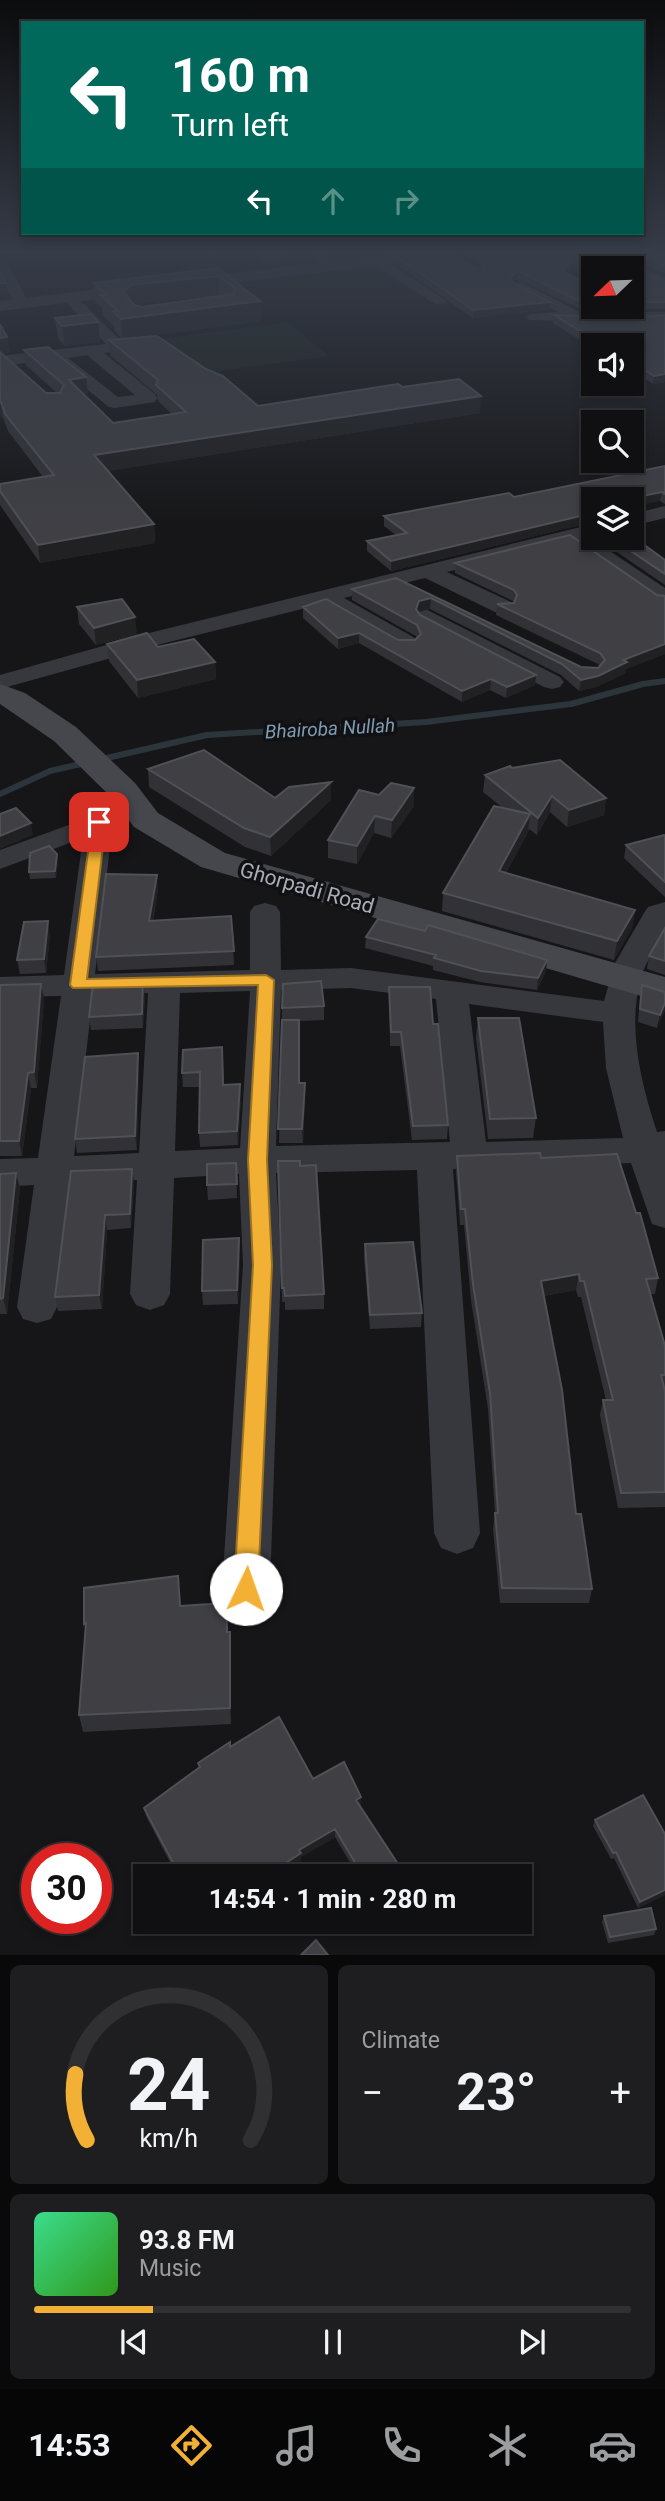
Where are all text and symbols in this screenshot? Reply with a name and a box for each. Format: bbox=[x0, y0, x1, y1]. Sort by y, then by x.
text: 160 m bbox=[171, 47, 310, 104]
icon: left bbox=[56, 49, 147, 140]
text: Turn left bbox=[171, 106, 289, 144]
icon: left bbox=[241, 182, 279, 220]
icon: ahead bbox=[314, 182, 352, 220]
icon: right bbox=[387, 182, 425, 220]
north arrow bbox=[581, 256, 644, 318]
map controls bbox=[581, 256, 644, 550]
button: sound bbox=[581, 333, 644, 396]
button: search bbox=[581, 410, 644, 473]
button: layers bbox=[581, 487, 644, 550]
water label: Bhairoba Nullah bbox=[264, 714, 396, 743]
pin bbox=[69, 792, 129, 852]
icon: arrive bbox=[80, 803, 118, 841]
street label: Ghorpadi Road bbox=[237, 857, 377, 919]
position arrow bbox=[209, 1552, 283, 1626]
speed limit sign: 30 bbox=[21, 1843, 112, 1934]
text: 14:54 · 1 min · 280 m bbox=[209, 1884, 456, 1914]
text: Climate bbox=[362, 2027, 440, 2054]
text: 24 bbox=[127, 2043, 211, 2129]
text: 23° bbox=[456, 2062, 536, 2123]
text: − bbox=[362, 2071, 383, 2115]
text: + bbox=[609, 2071, 631, 2115]
text: km/h bbox=[139, 2124, 198, 2153]
text: 93.8 FM bbox=[139, 2225, 235, 2255]
text: Music bbox=[139, 2255, 201, 2282]
icon: previous bbox=[115, 2323, 153, 2361]
icon: pause bbox=[314, 2323, 352, 2361]
icon: next bbox=[513, 2323, 551, 2361]
icon: directions bbox=[167, 2421, 216, 2470]
icon: music bbox=[272, 2421, 321, 2470]
icon: phone bbox=[377, 2421, 426, 2470]
icon: climate bbox=[483, 2421, 532, 2470]
icon: car bbox=[588, 2421, 637, 2470]
text: 14:53 bbox=[28, 2426, 111, 2464]

